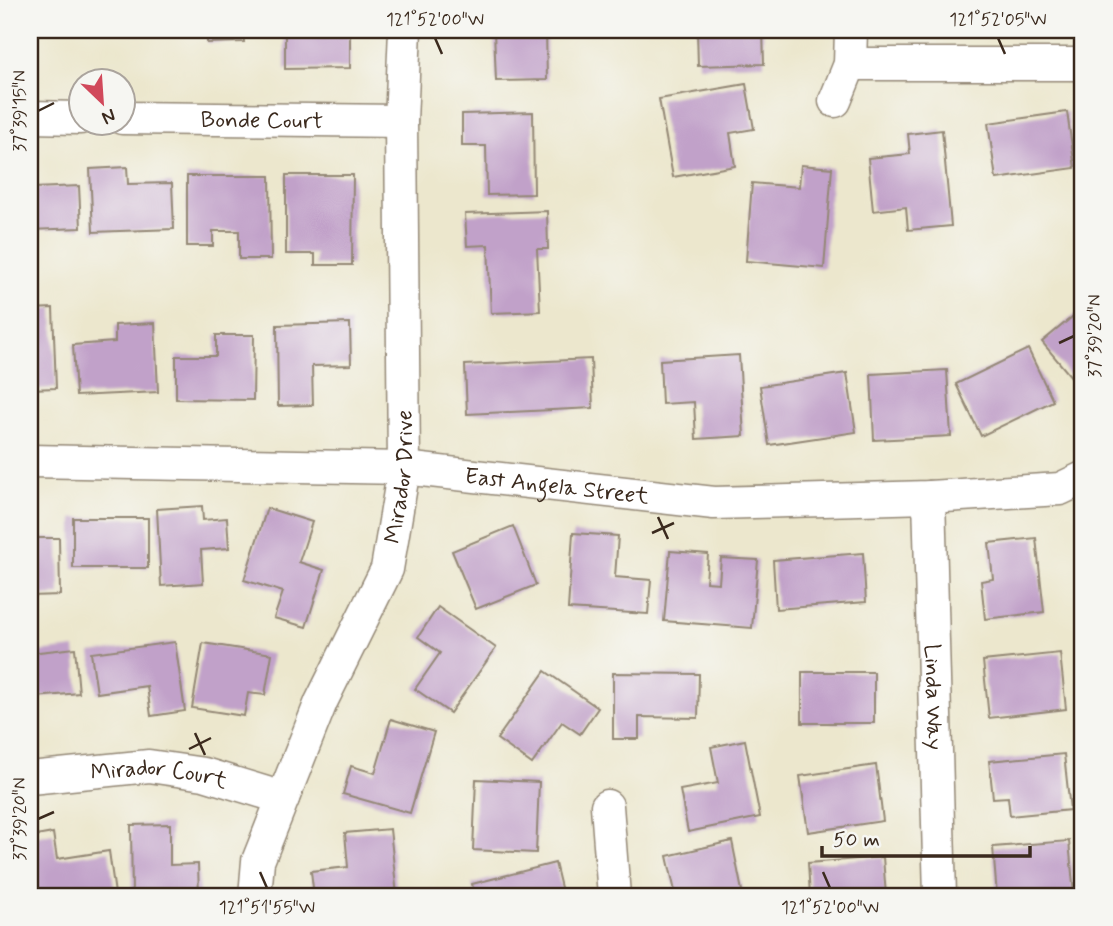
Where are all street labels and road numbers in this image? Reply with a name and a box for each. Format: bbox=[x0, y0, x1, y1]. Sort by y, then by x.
street label: Bonde Court bbox=[200, 106, 324, 137]
street label: Mirador Drive bbox=[379, 410, 421, 546]
street label: East Angela Street bbox=[463, 462, 651, 513]
street label: Linda Way bbox=[916, 643, 949, 751]
street label: Mirador Court bbox=[89, 753, 231, 797]

